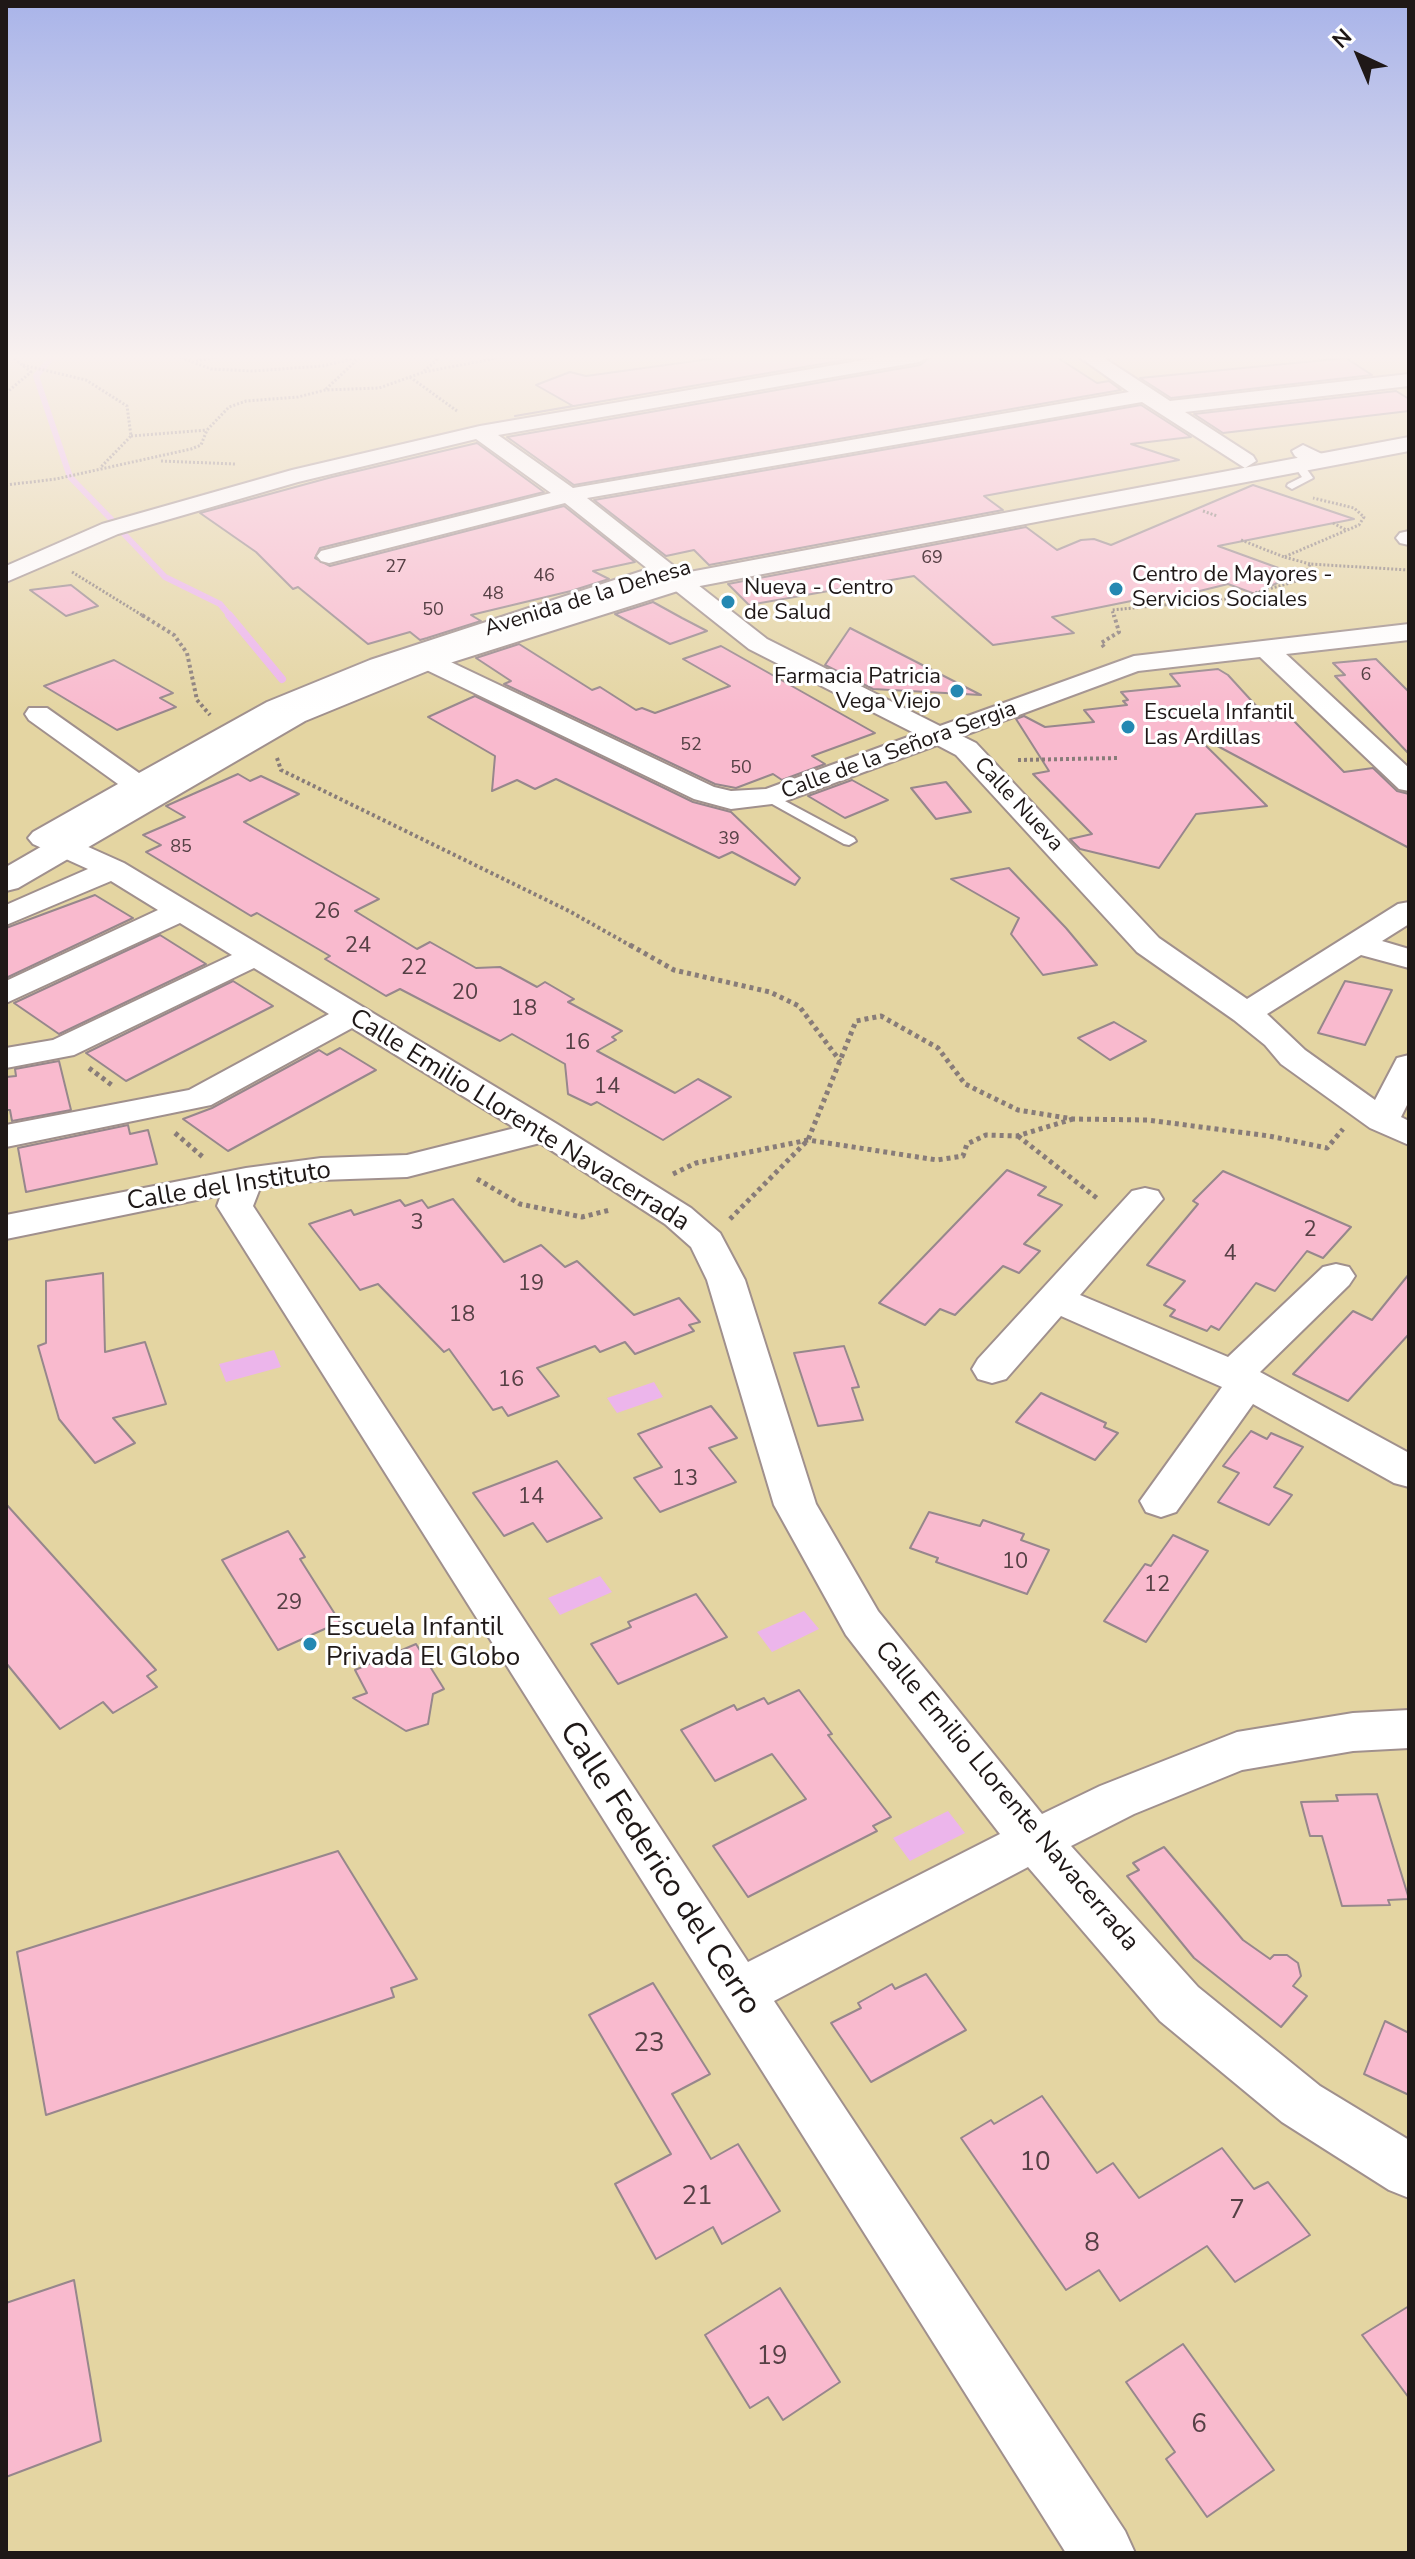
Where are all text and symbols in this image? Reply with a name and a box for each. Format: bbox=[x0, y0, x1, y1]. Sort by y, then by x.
north arrow bbox=[1319, 16, 1399, 96]
text: N bbox=[1326, 22, 1359, 55]
house number: 69 bbox=[921, 548, 943, 570]
street label: Avenida de la Dehesa bbox=[482, 555, 694, 643]
house number: 27 bbox=[385, 557, 407, 579]
place label: Centro de Mayores - Servicios Sociales bbox=[1132, 563, 1332, 614]
house number: 46 bbox=[533, 566, 555, 588]
place label: Nueva - Centro de Salud bbox=[744, 576, 893, 628]
marker: Centro de Mayores - Servicios Sociales bbox=[1107, 580, 1125, 598]
house number: 48 bbox=[482, 584, 504, 606]
marker: Nueva - Centro de Salud bbox=[719, 593, 737, 611]
house number: 50 bbox=[422, 600, 444, 622]
place label: Farmacia Patricia Vega Viejo bbox=[774, 665, 941, 716]
house number: 6 bbox=[1361, 665, 1371, 687]
marker: Farmacia Patricia Vega Viejo bbox=[948, 682, 966, 700]
street label: Calle de la Señora Sergia bbox=[778, 696, 1020, 806]
place label: Escuela Infantil Las Ardillas bbox=[1144, 701, 1294, 752]
marker: Escuela Infantil Las Ardillas bbox=[1119, 718, 1137, 736]
house number: 52 bbox=[680, 735, 702, 757]
street label: Calle Nueva bbox=[968, 752, 1068, 858]
house number: 50 bbox=[730, 758, 752, 780]
house number: 39 bbox=[718, 829, 740, 851]
house number: 85 bbox=[170, 837, 192, 859]
house number: 26 bbox=[314, 900, 340, 926]
house number: 24 bbox=[345, 934, 371, 960]
house number: 22 bbox=[401, 956, 427, 982]
house number: 20 bbox=[452, 981, 478, 1007]
house number: 18 bbox=[511, 997, 537, 1023]
street label: Calle Emilio Llorente Navacerrada bbox=[343, 1003, 695, 1239]
house number: 16 bbox=[564, 1031, 590, 1057]
house number: 14 bbox=[594, 1075, 620, 1101]
street label: Calle del Instituto bbox=[125, 1155, 333, 1219]
house number: 3 bbox=[410, 1211, 424, 1237]
house number: 2 bbox=[1303, 1218, 1317, 1244]
house number: 4 bbox=[1223, 1242, 1237, 1268]
house number: 19 bbox=[518, 1272, 544, 1298]
house number: 18 bbox=[449, 1303, 475, 1329]
house number: 16 bbox=[498, 1368, 524, 1394]
house number: 13 bbox=[672, 1467, 698, 1493]
house number: 14 bbox=[518, 1485, 544, 1511]
house number: 10 bbox=[1002, 1550, 1028, 1576]
house number: 12 bbox=[1144, 1573, 1170, 1599]
house number: 29 bbox=[276, 1591, 302, 1617]
place label: Escuela Infantil Privada El Globo bbox=[326, 1613, 520, 1674]
marker: Escuela Infantil Privada El Globo bbox=[301, 1635, 319, 1653]
street label: Calle Emilio Llorente Navacerrada bbox=[867, 1636, 1145, 1958]
street label: Calle Federico del Cerro bbox=[550, 1715, 768, 2023]
house number: 23 bbox=[633, 2029, 665, 2061]
house number: 10 bbox=[1019, 2148, 1051, 2180]
house number: 21 bbox=[681, 2182, 713, 2214]
house number: 7 bbox=[1229, 2196, 1245, 2228]
house number: 8 bbox=[1084, 2229, 1100, 2261]
house number: 19 bbox=[756, 2342, 788, 2374]
house number: 6 bbox=[1191, 2410, 1207, 2442]

